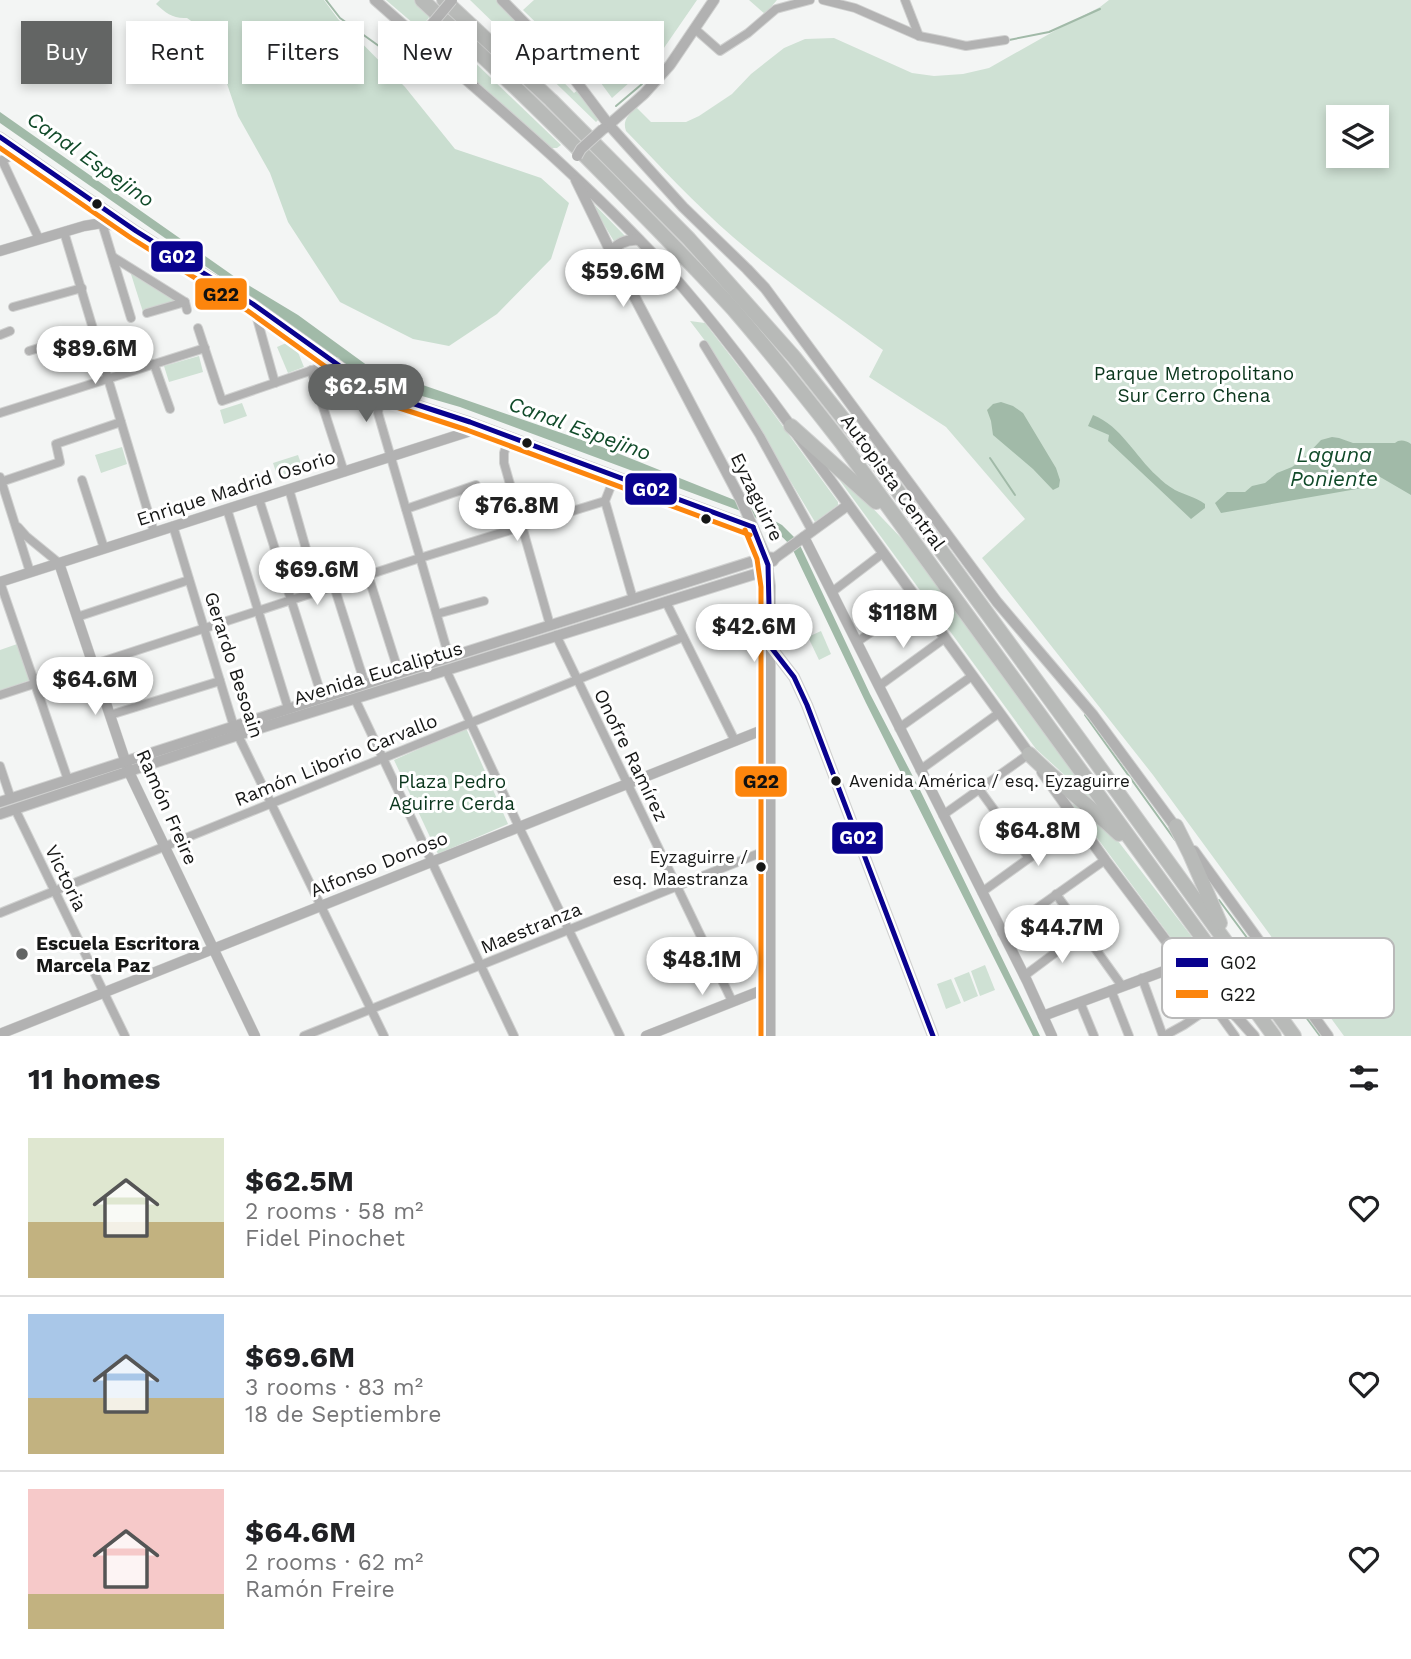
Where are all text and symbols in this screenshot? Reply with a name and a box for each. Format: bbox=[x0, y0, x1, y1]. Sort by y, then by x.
chip: Buy bbox=[21, 21, 112, 84]
chip: Rent bbox=[126, 21, 228, 84]
chip: Filters bbox=[242, 21, 364, 84]
chip: New bbox=[378, 21, 477, 84]
chip: Apartment bbox=[491, 21, 664, 84]
map controls bbox=[1326, 105, 1389, 168]
button: layers bbox=[1326, 105, 1389, 168]
water label: Canal Espejino bbox=[22, 106, 160, 212]
unlabelled marker bbox=[90, 197, 104, 211]
line badge: G02 bbox=[150, 240, 204, 273]
text: G02 bbox=[158, 245, 196, 268]
pin: $59.6M bbox=[566, 250, 680, 309]
text: $59.6M bbox=[581, 258, 665, 285]
line badge: G22 bbox=[194, 277, 248, 311]
text: G22 bbox=[203, 283, 239, 306]
pin: $89.6M bbox=[38, 326, 152, 386]
text: $89.6M bbox=[53, 335, 137, 362]
park label: Parque Metropolitano Sur Cerro Chena bbox=[1094, 362, 1294, 407]
pin: $62.5M bbox=[309, 364, 423, 424]
text: $62.5M bbox=[324, 373, 408, 400]
water label: Canal Espejino bbox=[505, 391, 655, 465]
street label: Autopista Central bbox=[836, 409, 950, 555]
unlabelled marker bbox=[520, 436, 534, 450]
water label: Laguna Poniente bbox=[1290, 442, 1378, 491]
street label: Enrique Madrid Osorio bbox=[134, 445, 338, 531]
street label: Eyzaguirre bbox=[726, 449, 788, 545]
line badge: G02 bbox=[624, 472, 678, 506]
text: G02 bbox=[632, 478, 670, 501]
pin: $76.8M bbox=[460, 484, 574, 543]
text: $76.8M bbox=[475, 492, 559, 519]
unlabelled marker bbox=[699, 512, 713, 526]
pin: $69.6M bbox=[260, 548, 374, 607]
text: $69.6M bbox=[275, 556, 359, 583]
street label: Gerardo Besoain bbox=[199, 589, 269, 741]
pin: $118M bbox=[854, 590, 952, 650]
text: $118M bbox=[868, 599, 938, 626]
pin: $42.6M bbox=[697, 604, 811, 664]
text: $42.6M bbox=[712, 613, 796, 640]
street label: Avenida Eucaliptus bbox=[291, 636, 465, 710]
pin: $64.6M bbox=[38, 658, 152, 717]
text: $64.6M bbox=[52, 666, 138, 693]
street label: Onofre Ramírez bbox=[589, 685, 673, 825]
street label: Ramón Liborio Carvallo bbox=[231, 709, 441, 811]
street label: Ramón Freire bbox=[131, 746, 203, 868]
line badge: G22 bbox=[734, 765, 788, 798]
park label: Plaza Pedro Aguirre Cerda bbox=[389, 770, 515, 815]
text: G22 bbox=[743, 770, 779, 793]
place label: Avenida América / esq. Eyzaguirre bbox=[849, 771, 1130, 791]
marker: Avenida América / esq. Eyzaguirre bbox=[829, 774, 843, 788]
pin: $64.8M bbox=[981, 808, 1095, 868]
text: $64.8M bbox=[995, 817, 1081, 844]
line badge: G02 bbox=[831, 821, 884, 855]
street label: Alfonso Donoso bbox=[307, 826, 451, 902]
text: G02 bbox=[839, 826, 877, 849]
street label: Victoria bbox=[40, 841, 92, 915]
place label: Eyzaguirre / esq. Maestranza bbox=[613, 847, 748, 889]
marker: Eyzaguirre / esq. Maestranza bbox=[754, 860, 768, 874]
street label: Maestranza bbox=[477, 897, 585, 959]
pin: $44.7M bbox=[1005, 906, 1119, 965]
text: $44.7M bbox=[1020, 914, 1104, 941]
place label: Escuela Escritora Marcela Paz bbox=[36, 932, 200, 977]
pin: $48.1M bbox=[645, 937, 759, 997]
legend bbox=[1162, 938, 1394, 1018]
marker: Escuela Escritora Marcela Paz bbox=[14, 946, 30, 962]
text: $48.1M bbox=[662, 946, 742, 973]
text: G02 bbox=[1220, 951, 1257, 974]
text: G22 bbox=[1220, 983, 1256, 1006]
icon: filters bbox=[1345, 1059, 1383, 1097]
text: 11 homes bbox=[28, 1061, 161, 1096]
text: $62.5M bbox=[245, 1163, 354, 1198]
icon: home bbox=[84, 1166, 168, 1250]
icon: heart bbox=[1345, 1189, 1383, 1227]
text: 2 rooms · 58 m² bbox=[245, 1198, 424, 1225]
text: Fidel Pinochet bbox=[245, 1225, 405, 1252]
text: $69.6M bbox=[245, 1339, 355, 1374]
icon: home bbox=[84, 1342, 168, 1426]
icon: heart bbox=[1345, 1365, 1383, 1403]
text: 3 rooms · 83 m² bbox=[245, 1374, 423, 1401]
text: 18 de Septiembre bbox=[245, 1401, 441, 1428]
text: $64.6M bbox=[245, 1514, 356, 1549]
icon: home bbox=[84, 1517, 168, 1601]
icon: heart bbox=[1345, 1540, 1383, 1578]
text: 2 rooms · 62 m² bbox=[245, 1549, 423, 1576]
text: Ramón Freire bbox=[245, 1576, 395, 1603]

